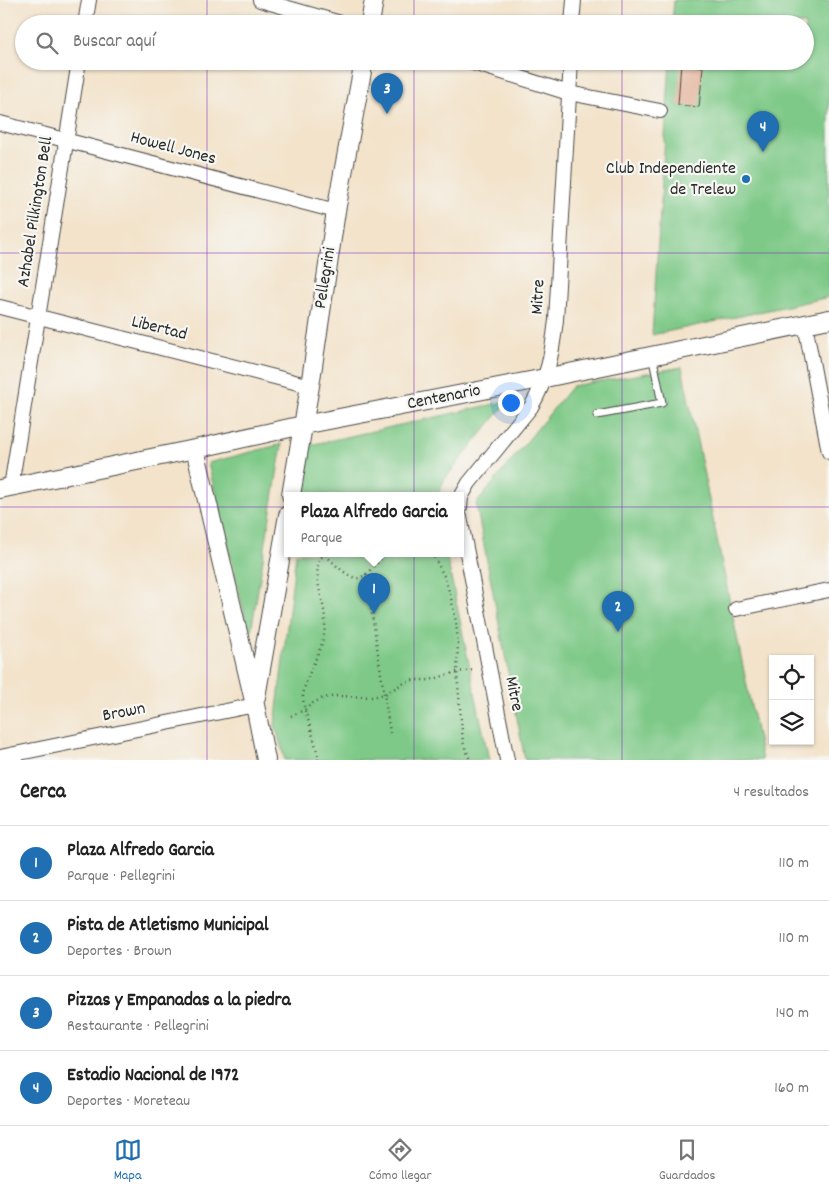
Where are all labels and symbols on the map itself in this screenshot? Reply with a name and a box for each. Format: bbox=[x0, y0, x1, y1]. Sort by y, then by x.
pin: 3 bbox=[371, 73, 403, 114]
pin: 4 bbox=[747, 111, 779, 152]
street label: Howell Jones bbox=[127, 126, 219, 172]
street label: Azhabel Pilkington Bell bbox=[12, 134, 60, 289]
place label: Club Independiente de Trelew bbox=[606, 157, 736, 203]
marker: Club Independiente de Trelew bbox=[740, 173, 752, 185]
street label: Pellegrini bbox=[309, 245, 343, 311]
street label: Mitre bbox=[526, 279, 552, 315]
street label: Libertad bbox=[129, 310, 189, 348]
street label: Centenario bbox=[405, 379, 483, 417]
your location bbox=[498, 390, 524, 416]
pin: 1 bbox=[358, 573, 390, 614]
pin: 2 bbox=[602, 591, 634, 632]
street label: Mitre bbox=[497, 674, 529, 714]
street label: Brown bbox=[100, 697, 148, 729]

